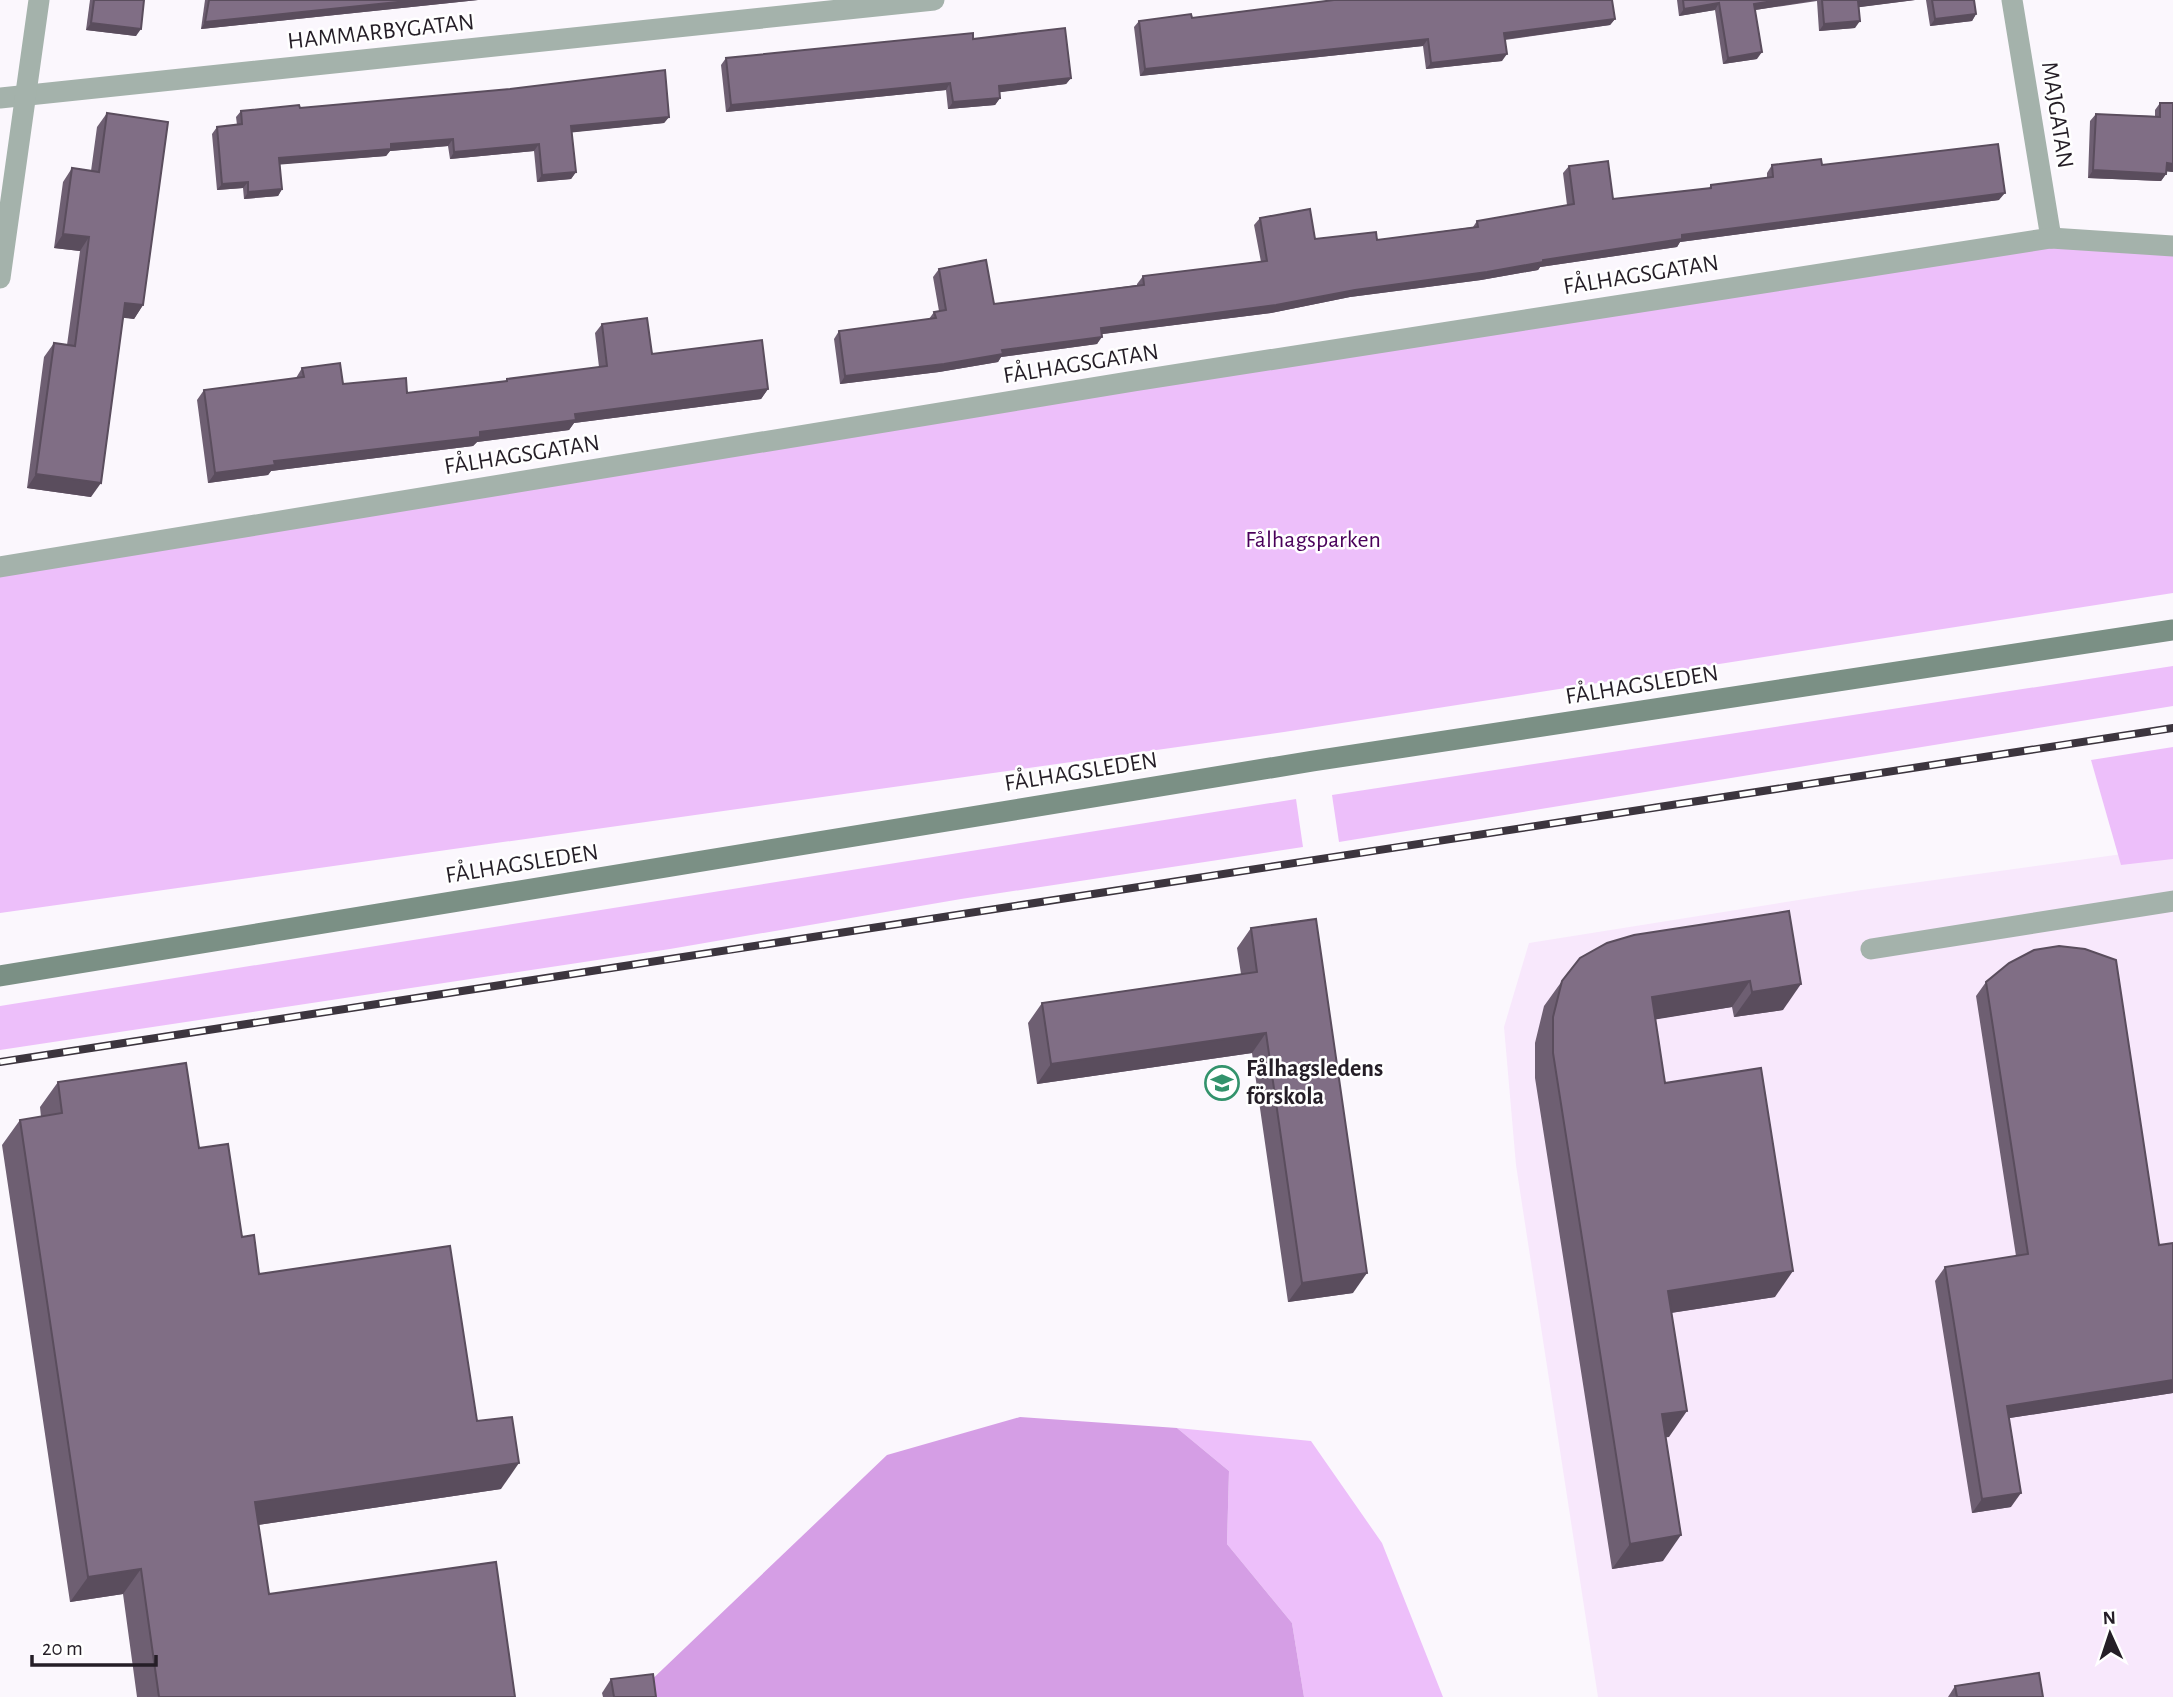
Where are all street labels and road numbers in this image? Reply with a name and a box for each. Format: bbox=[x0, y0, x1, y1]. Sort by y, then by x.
street label: HAMMARBYGATAN bbox=[286, 10, 476, 54]
street label: MAJGATAN bbox=[2037, 60, 2077, 170]
street label: FÅLHAGSGATAN bbox=[1561, 249, 1720, 299]
street label: FÅLHAGSGATAN bbox=[1001, 338, 1160, 388]
street label: FÅLHAGSGATAN bbox=[442, 429, 601, 479]
street label: FÅLHAGSLEDEN bbox=[1564, 659, 1720, 709]
street label: FÅLHAGSLEDEN bbox=[1003, 746, 1159, 796]
street label: FÅLHAGSLEDEN bbox=[444, 838, 600, 888]

